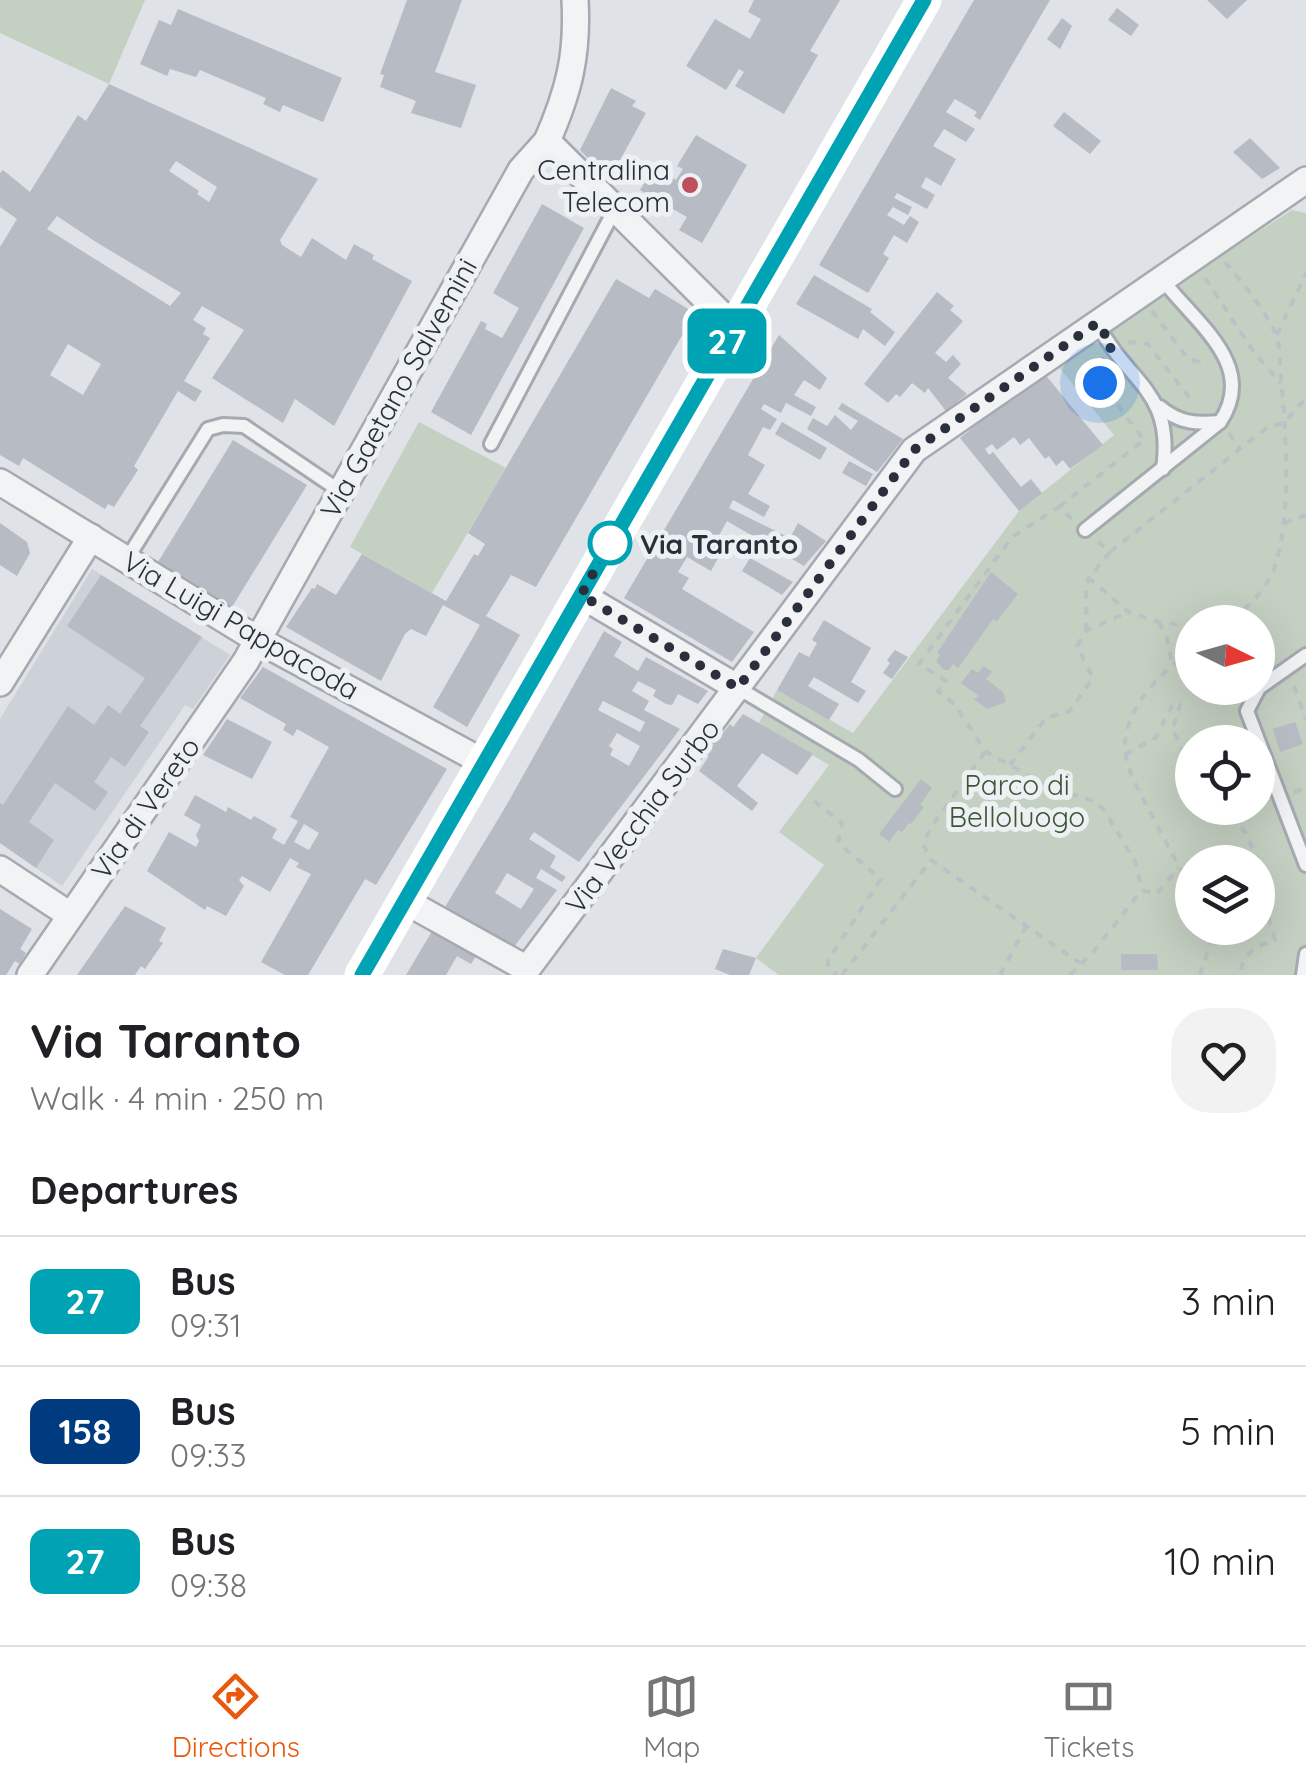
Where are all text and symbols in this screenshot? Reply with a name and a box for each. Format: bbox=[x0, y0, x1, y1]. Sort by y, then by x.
place label: Centralina Telecom bbox=[537, 152, 670, 219]
marker: Centralina Telecom bbox=[679, 174, 701, 196]
street label: Via Gaetano Salvemini bbox=[312, 252, 484, 524]
line badge: 27 bbox=[682, 308, 772, 374]
text: 27 bbox=[707, 319, 747, 363]
your location bbox=[1075, 358, 1125, 408]
marker: Via Taranto bbox=[589, 522, 631, 564]
place label: Via Taranto bbox=[640, 526, 798, 561]
street label: Via Luigi Pappacoda bbox=[117, 543, 365, 707]
north arrow bbox=[1175, 605, 1275, 705]
map controls bbox=[1175, 605, 1275, 945]
street label: Via Vecchia Surbo bbox=[557, 712, 727, 920]
button: locate bbox=[1175, 725, 1275, 825]
street label: Via di Vereto bbox=[83, 730, 207, 886]
park label: Parco di Belloluogo bbox=[949, 767, 1085, 834]
button: layers bbox=[1175, 845, 1275, 945]
button: heart bbox=[1171, 1008, 1276, 1113]
text: Via Taranto bbox=[30, 1010, 301, 1070]
text: Walk · 4 min · 250 m bbox=[30, 1078, 324, 1118]
text: Departures bbox=[30, 1166, 238, 1214]
text: Bus bbox=[170, 1257, 236, 1305]
text: 3 min bbox=[1181, 1277, 1276, 1325]
text: 27 bbox=[65, 1279, 105, 1323]
text: 09:31 bbox=[170, 1305, 242, 1345]
text: Bus bbox=[170, 1387, 236, 1435]
text: 5 min bbox=[1180, 1407, 1276, 1455]
text: 158 bbox=[59, 1409, 111, 1453]
text: 09:33 bbox=[170, 1435, 246, 1475]
text: Bus bbox=[170, 1517, 236, 1565]
text: 10 min bbox=[1164, 1537, 1276, 1585]
text: 27 bbox=[65, 1539, 105, 1583]
text: 09:38 bbox=[170, 1565, 247, 1605]
tab: Directions bbox=[172, 1669, 300, 1764]
tab: Map bbox=[643, 1669, 700, 1764]
tab: Tickets bbox=[1044, 1669, 1134, 1764]

